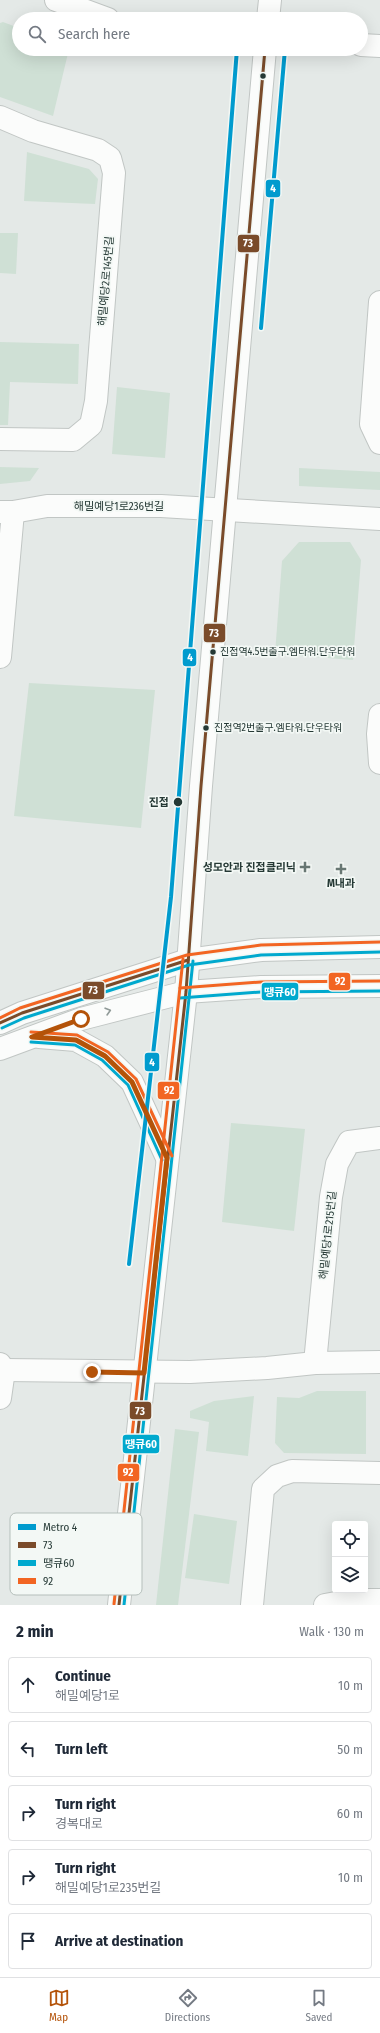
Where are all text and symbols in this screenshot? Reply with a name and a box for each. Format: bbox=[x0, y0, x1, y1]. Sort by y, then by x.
search box bbox=[12, 12, 368, 56]
icon: search bbox=[26, 23, 48, 45]
text: Search here bbox=[58, 25, 130, 43]
unlabelled marker bbox=[258, 71, 268, 81]
line badge: 4 bbox=[265, 179, 281, 198]
text: 4 bbox=[270, 182, 276, 195]
line badge: 73 bbox=[237, 234, 260, 253]
street label: 해밀예당2로145번길 bbox=[96, 235, 116, 327]
text: 73 bbox=[243, 237, 253, 250]
street label: 해밀예당1로236번길 bbox=[74, 500, 164, 513]
line badge: 73 bbox=[203, 623, 226, 643]
text: 73 bbox=[209, 627, 219, 640]
place label: 진접역4.5번출구.엠타워.단우타워 bbox=[220, 646, 356, 658]
marker: 진접역4.5번출구.엠타워.단우타워 bbox=[208, 647, 218, 657]
line badge: 4 bbox=[182, 648, 197, 667]
text: 4 bbox=[187, 651, 193, 664]
place label: 진접역2번출구.엠타워.단우타워 bbox=[214, 722, 342, 734]
marker: 진접역2번출구.엠타워.단우타워 bbox=[201, 723, 211, 733]
place label: 진접 bbox=[149, 796, 169, 809]
marker: 진접 bbox=[172, 796, 184, 808]
place label: 성모안과 진접클리닉 bbox=[203, 861, 296, 874]
marker: 성모안과 진접클리닉 bbox=[299, 861, 311, 873]
marker: M내과 bbox=[335, 863, 347, 875]
place label: M내과 bbox=[327, 877, 355, 890]
line badge: 92 bbox=[328, 972, 351, 991]
text: 92 bbox=[335, 975, 345, 988]
line badge: 73 bbox=[82, 981, 105, 1000]
line badge: 땡큐60 bbox=[261, 982, 299, 1001]
text: 73 bbox=[88, 984, 98, 997]
text: 땡큐60 bbox=[264, 986, 296, 999]
one-way arrow bbox=[105, 1007, 112, 1016]
route start bbox=[72, 1010, 90, 1028]
line badge: 4 bbox=[144, 1052, 160, 1072]
text: 4 bbox=[149, 1056, 155, 1069]
line badge: 92 bbox=[157, 1081, 180, 1100]
text: 92 bbox=[164, 1084, 174, 1097]
street label: 해밀예당1로215번길 bbox=[317, 1190, 339, 1280]
route end bbox=[83, 1363, 101, 1381]
line badge: 73 bbox=[129, 1401, 152, 1420]
text: 73 bbox=[135, 1405, 145, 1418]
line badge: 땡큐60 bbox=[122, 1434, 160, 1454]
text: 땡큐60 bbox=[125, 1438, 157, 1451]
line badge: 92 bbox=[117, 1463, 140, 1482]
text: 92 bbox=[123, 1466, 133, 1479]
legend bbox=[10, 1513, 142, 1595]
text: Metro 4 bbox=[43, 1521, 78, 1534]
map controls bbox=[332, 1521, 368, 1593]
button: locate bbox=[332, 1521, 368, 1557]
text: 73 bbox=[43, 1539, 52, 1552]
text: 땡큐60 bbox=[43, 1557, 75, 1570]
button: layers bbox=[332, 1557, 368, 1593]
text: 92 bbox=[43, 1575, 53, 1588]
text: 2 min bbox=[16, 1621, 54, 1642]
text: Walk · 130 m bbox=[299, 1624, 364, 1639]
text: Continue bbox=[55, 1667, 111, 1685]
icon: ahead bbox=[17, 1674, 39, 1696]
text: 10 m bbox=[338, 1678, 363, 1693]
text: 해밀예당1로 bbox=[55, 1688, 120, 1703]
icon: left bbox=[17, 1738, 39, 1760]
text: Turn left bbox=[55, 1740, 108, 1758]
text: 50 m bbox=[337, 1742, 363, 1757]
text: Turn right bbox=[55, 1795, 116, 1813]
icon: right bbox=[17, 1802, 39, 1824]
text: 60 m bbox=[337, 1806, 363, 1821]
text: 경복대로 bbox=[55, 1816, 103, 1831]
text: Turn right bbox=[55, 1859, 116, 1877]
icon: right bbox=[17, 1866, 39, 1888]
text: 10 m bbox=[338, 1870, 363, 1885]
text: 해밀예당1로235번길 bbox=[55, 1880, 161, 1895]
icon: arrive bbox=[17, 1930, 39, 1952]
text: Arrive at destination bbox=[55, 1932, 183, 1950]
tab: Map bbox=[48, 1987, 70, 2024]
tab: Directions bbox=[165, 1987, 210, 2024]
tab: Saved bbox=[306, 1987, 332, 2024]

